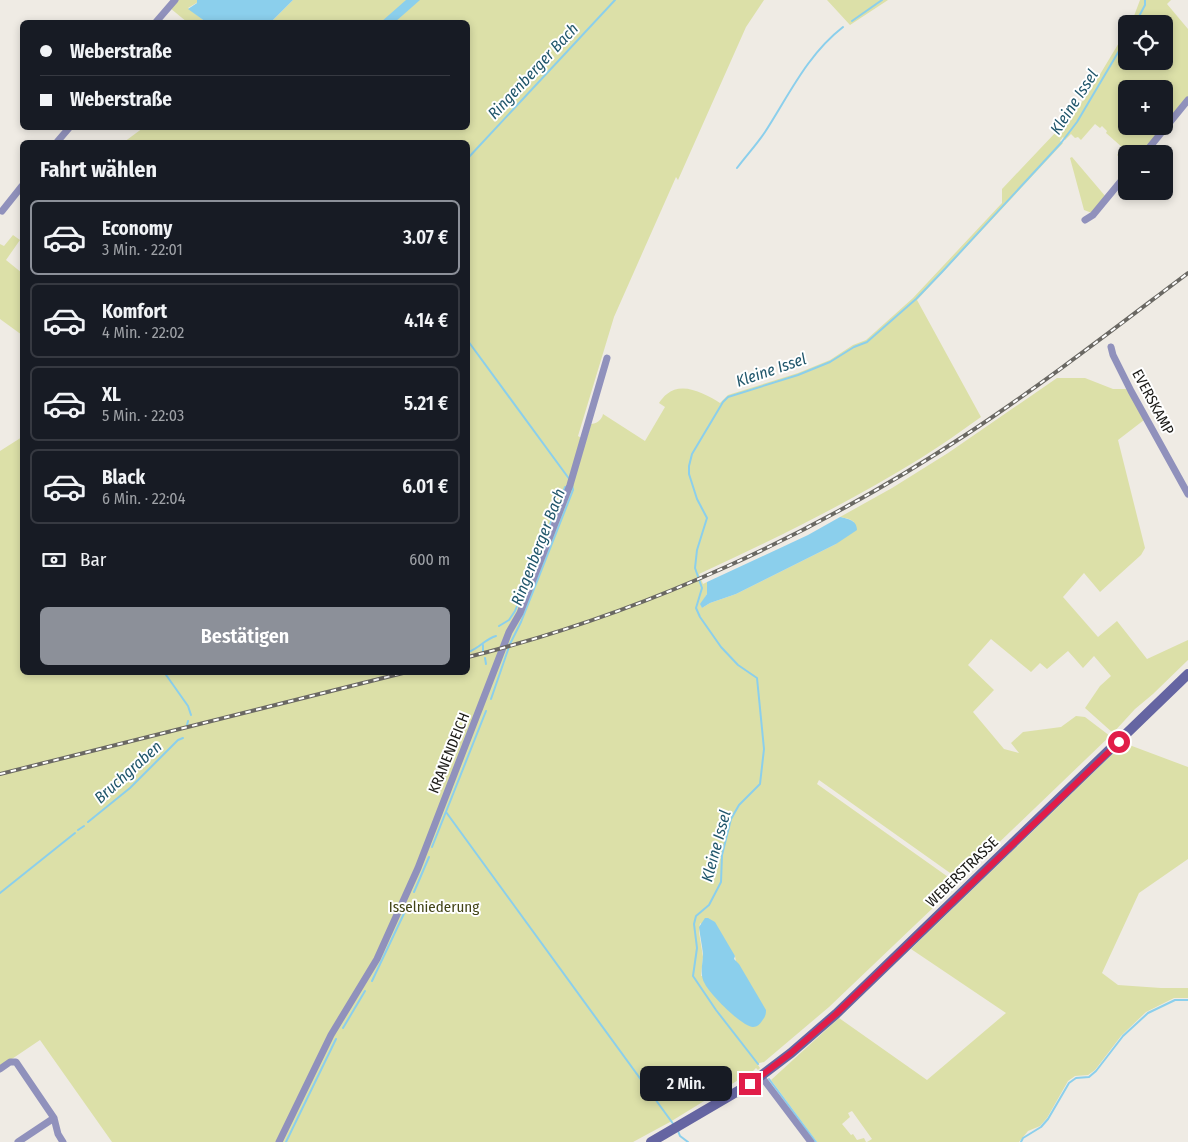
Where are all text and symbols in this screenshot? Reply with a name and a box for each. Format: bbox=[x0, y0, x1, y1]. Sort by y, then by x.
map controls bbox=[1118, 15, 1173, 200]
button: locate bbox=[1118, 15, 1173, 70]
water label: Ringenberger Bach bbox=[484, 19, 582, 123]
text: Weberstraße bbox=[70, 40, 172, 63]
water label: Kleine Issel bbox=[1046, 66, 1102, 138]
button: + bbox=[1118, 80, 1173, 135]
text: Weberstraße bbox=[70, 88, 172, 111]
button: − bbox=[1118, 145, 1173, 200]
text: Fahrt wählen bbox=[40, 156, 157, 183]
icon: car bbox=[42, 215, 87, 260]
text: Economy bbox=[102, 217, 172, 240]
text: 3.07 € bbox=[403, 226, 448, 249]
text: 3 Min. · 22:01 bbox=[102, 240, 183, 259]
icon: car bbox=[42, 298, 87, 343]
text: Komfort bbox=[102, 300, 167, 323]
text: 4.14 € bbox=[404, 309, 448, 332]
text: 4 Min. · 22:02 bbox=[102, 323, 184, 342]
water label: Kleine Issel bbox=[733, 349, 809, 391]
street label: EVERSKAMP bbox=[1128, 366, 1178, 438]
icon: car bbox=[42, 381, 87, 426]
text: XL bbox=[102, 383, 121, 406]
text: 5.21 € bbox=[404, 392, 448, 415]
text: 5 Min. · 22:03 bbox=[102, 406, 184, 425]
icon: car bbox=[42, 464, 87, 509]
text: Black bbox=[102, 466, 145, 489]
text: 6.01 € bbox=[402, 475, 448, 498]
water label: Ringenberger Bach bbox=[507, 486, 569, 608]
text: 6 Min. · 22:04 bbox=[102, 489, 185, 508]
icon: cash bbox=[40, 546, 68, 574]
text: Bar bbox=[80, 548, 106, 571]
text: 600 m bbox=[409, 550, 450, 569]
button: Bestätigen bbox=[40, 607, 450, 665]
street label: KRANENDEICH bbox=[425, 710, 473, 796]
route start bbox=[1108, 731, 1130, 753]
water label: Bruchgraben bbox=[90, 737, 166, 807]
water label: Kleine Issel bbox=[697, 808, 735, 884]
street label: WEBERSTRASSE bbox=[922, 833, 1002, 911]
park label: Isselniederung bbox=[389, 898, 479, 916]
callout: 2 Min. bbox=[640, 1066, 732, 1102]
route end bbox=[739, 1073, 761, 1095]
text: 2 Min. bbox=[667, 1074, 705, 1093]

